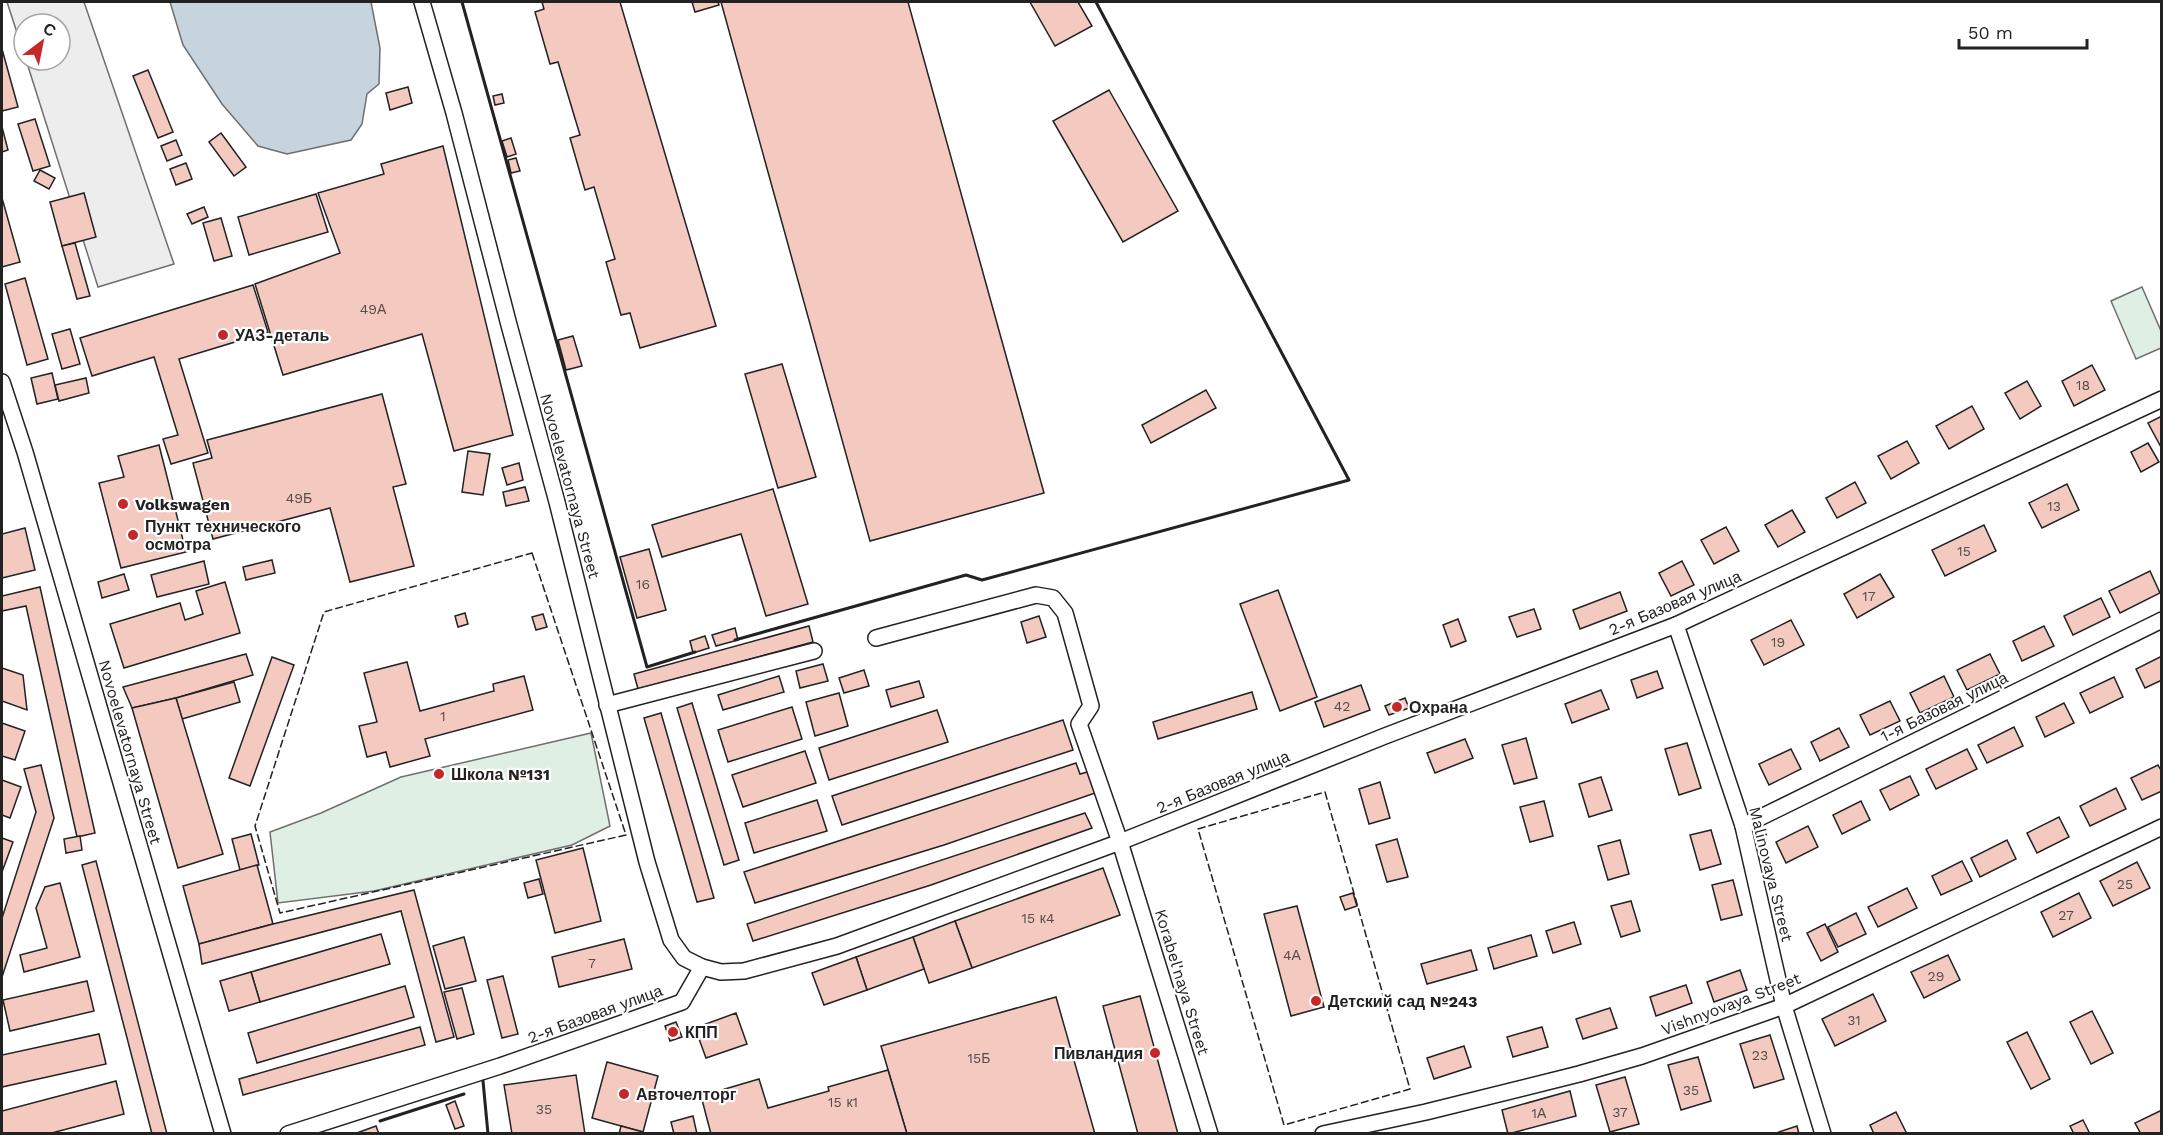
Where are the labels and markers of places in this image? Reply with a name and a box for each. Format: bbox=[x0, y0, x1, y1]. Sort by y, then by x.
place label: УАЗ-деталь bbox=[235, 326, 330, 345]
marker: УАЗ-деталь bbox=[216, 328, 230, 342]
place label: Volkswagen bbox=[135, 495, 230, 514]
marker: Volkswagen bbox=[116, 497, 130, 511]
place label: Пункт технического осмотра bbox=[145, 517, 301, 554]
marker: Пункт технического осмотра bbox=[126, 528, 140, 542]
place label: Охрана bbox=[1409, 698, 1468, 717]
marker: Охрана bbox=[1390, 700, 1404, 714]
place label: Школа №131 bbox=[451, 765, 550, 784]
marker: Школа №131 bbox=[432, 767, 446, 781]
place label: Детский сад №243 bbox=[1328, 992, 1478, 1011]
marker: Детский сад №243 bbox=[1309, 994, 1323, 1008]
place label: КПП bbox=[685, 1023, 718, 1042]
marker: КПП bbox=[666, 1025, 680, 1039]
place label: Пивландия bbox=[1054, 1044, 1143, 1063]
marker: Пивландия bbox=[1148, 1046, 1162, 1060]
place label: Авточелторг bbox=[636, 1085, 737, 1104]
marker: Авточелторг bbox=[617, 1087, 631, 1101]

